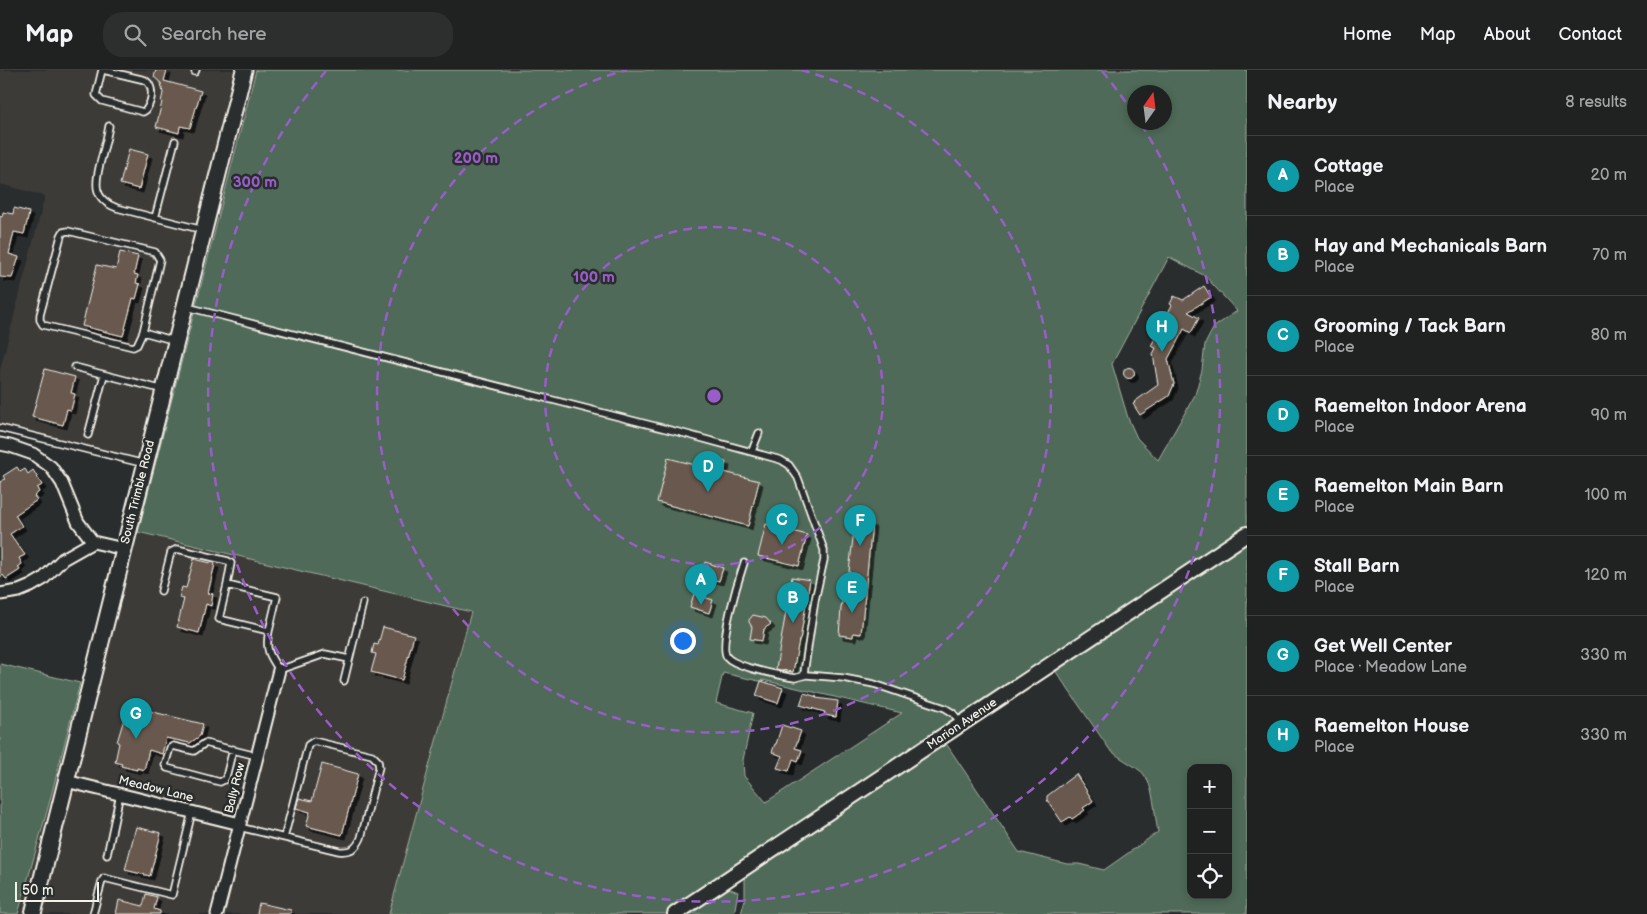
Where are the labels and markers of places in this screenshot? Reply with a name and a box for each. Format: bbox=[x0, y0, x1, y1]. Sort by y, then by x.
pin: H bbox=[1146, 311, 1178, 352]
centre of rings bbox=[705, 387, 723, 405]
pin: D bbox=[692, 451, 724, 492]
pin: C bbox=[766, 504, 798, 545]
pin: F bbox=[844, 505, 876, 546]
pin: A bbox=[685, 564, 717, 605]
pin: E bbox=[836, 572, 868, 613]
pin: B bbox=[777, 582, 809, 623]
pin: G bbox=[120, 698, 152, 739]

